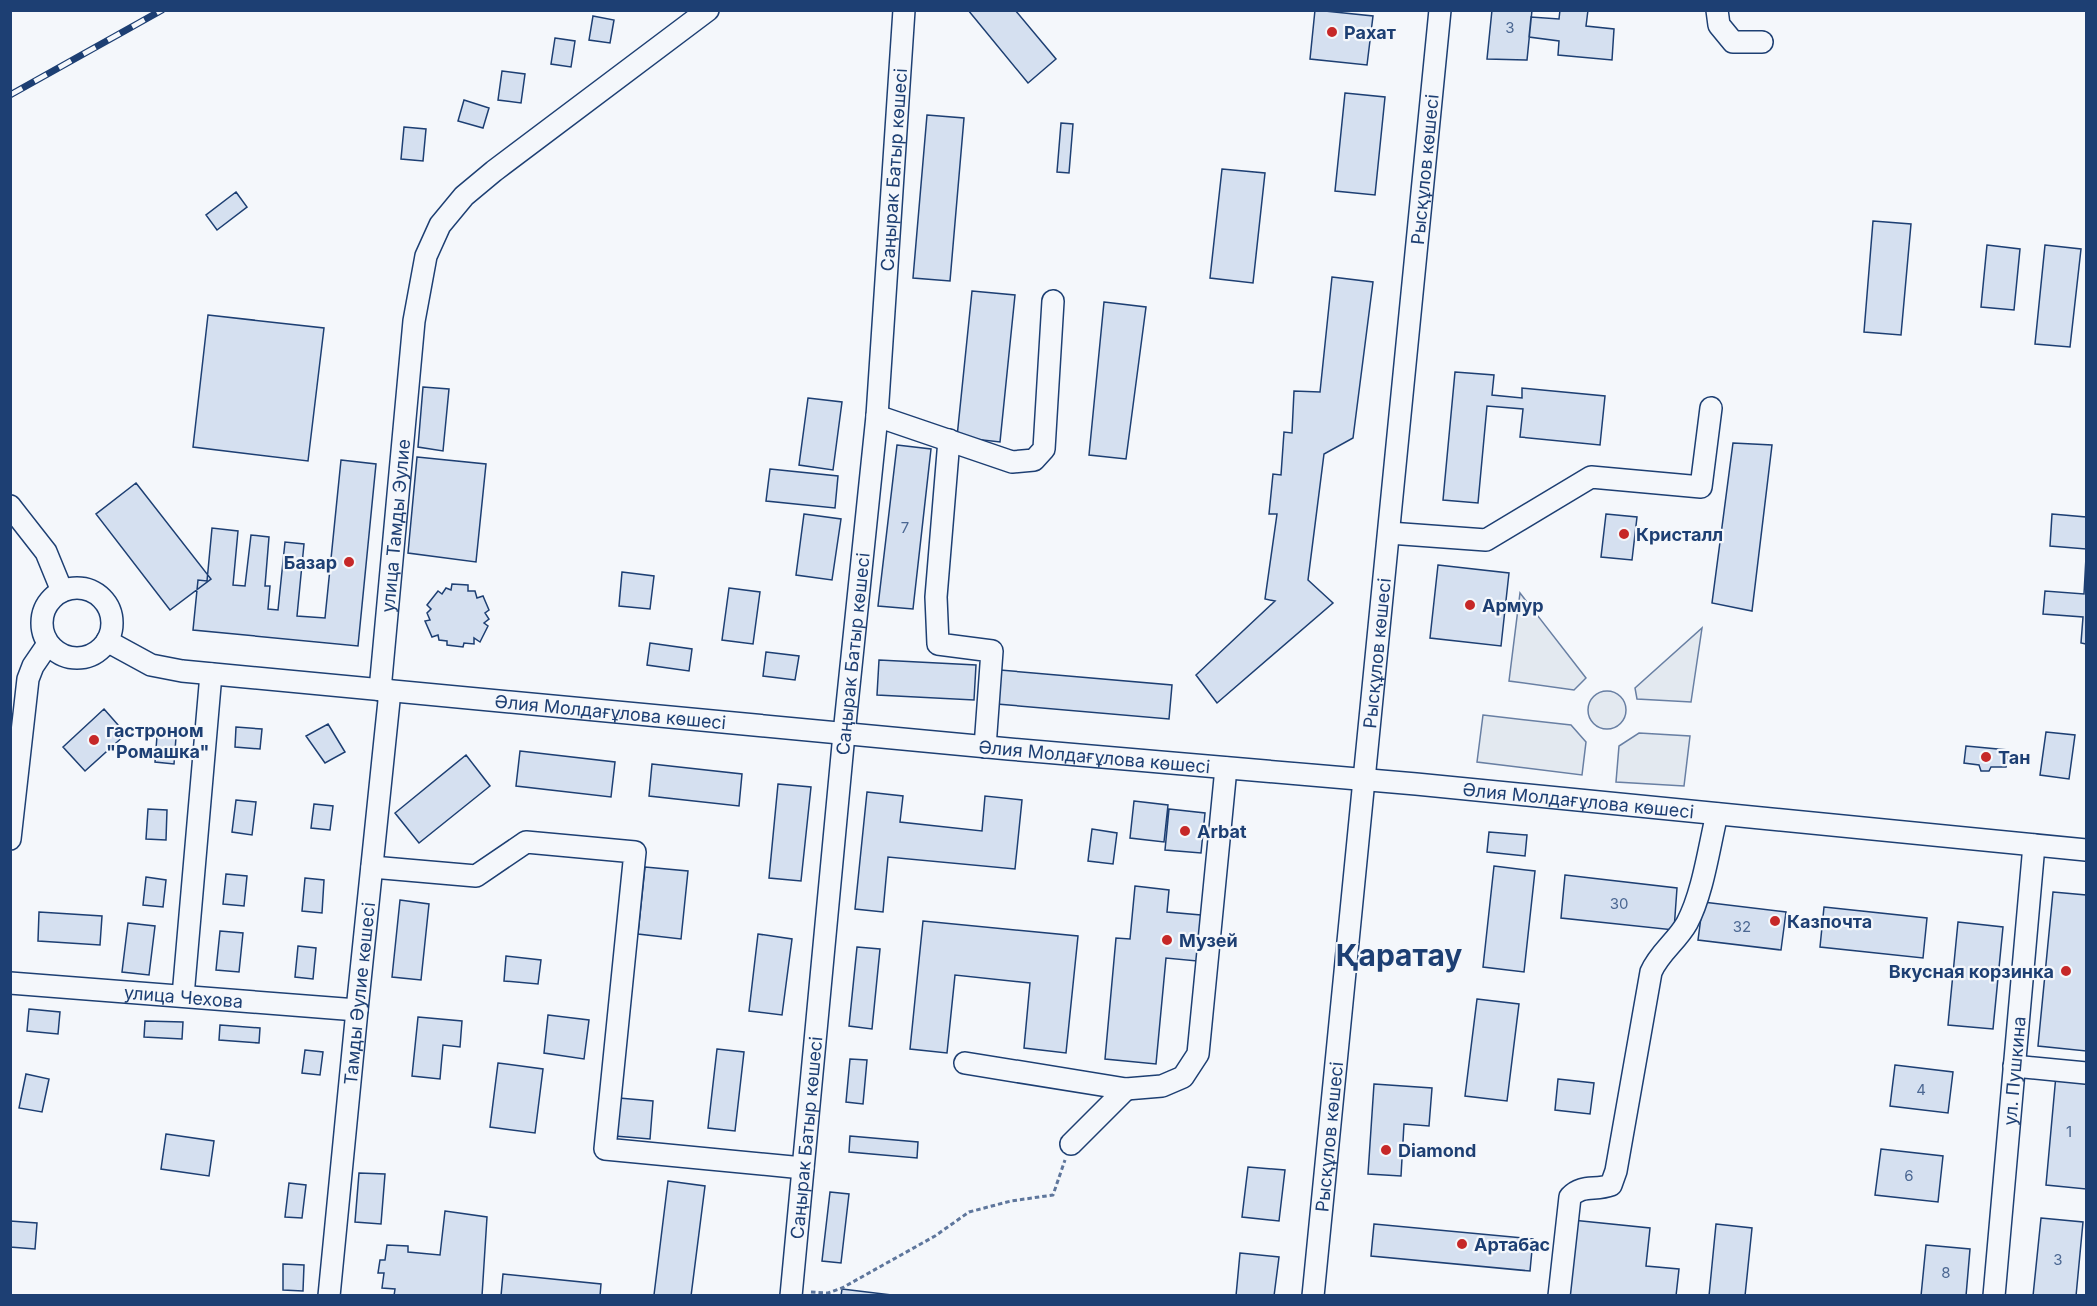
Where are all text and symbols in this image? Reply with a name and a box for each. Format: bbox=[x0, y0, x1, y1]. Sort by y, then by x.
house number: 3 bbox=[1505, 18, 1515, 37]
place label: Рахат bbox=[1344, 22, 1396, 43]
marker: Рахат bbox=[1325, 25, 1339, 39]
street label: Саңырак Батыр көшесі bbox=[876, 68, 911, 272]
street label: Рысқұлов көшесі bbox=[1406, 93, 1442, 246]
street label: улица Тамды Эулие bbox=[377, 438, 414, 613]
house number: 7 bbox=[901, 518, 909, 537]
place label: Кристалл bbox=[1636, 524, 1723, 545]
marker: Кристалл bbox=[1617, 527, 1631, 541]
place label: Базар bbox=[284, 552, 337, 573]
street label: Саңырак Батыр көшесі bbox=[832, 552, 873, 756]
marker: Базар bbox=[342, 555, 356, 569]
street label: Рысқұлов көшесі bbox=[1359, 577, 1394, 729]
place label: Армур bbox=[1482, 595, 1544, 616]
marker: Армур bbox=[1463, 598, 1477, 612]
street label: Әлия Молдағұлова көшесі bbox=[494, 690, 727, 733]
place label: гастроном "Ромашка" bbox=[106, 720, 210, 762]
marker: гастроном "Ромашка" bbox=[87, 733, 101, 747]
street label: Әлия Молдағұлова көшесі bbox=[978, 736, 1211, 777]
place label: Тан bbox=[1998, 747, 2030, 768]
marker: Тан bbox=[1979, 750, 1993, 764]
street label: Әлия Молдағұлова көшесі bbox=[1462, 778, 1695, 822]
place label: Arbat bbox=[1197, 821, 1247, 842]
marker: Arbat bbox=[1178, 824, 1192, 838]
house number: 30 bbox=[1610, 894, 1628, 913]
street label: Тамды Әулие көшесі bbox=[339, 901, 379, 1086]
place label: Казпочта bbox=[1787, 911, 1872, 932]
marker: Казпочта bbox=[1768, 914, 1782, 928]
house number: 32 bbox=[1733, 917, 1751, 936]
place label: Музей bbox=[1179, 930, 1238, 951]
marker: Музей bbox=[1160, 933, 1174, 947]
district label: Қаратау bbox=[1336, 937, 1462, 973]
place label: Вкусная корзинка bbox=[1889, 961, 2054, 982]
marker: Вкусная корзинка bbox=[2059, 964, 2073, 978]
street label: улица Чехова bbox=[123, 981, 244, 1012]
street label: ул. Пушкина bbox=[1999, 1015, 2029, 1126]
street label: Саңырак Батыр көшесі bbox=[786, 1035, 826, 1240]
street label: Рысқұлов көшесі bbox=[1311, 1061, 1347, 1213]
house number: 4 bbox=[1916, 1080, 1926, 1099]
house number: 1 bbox=[2066, 1122, 2072, 1141]
place label: Diamond bbox=[1398, 1140, 1476, 1161]
marker: Diamond bbox=[1379, 1143, 1393, 1157]
house number: 6 bbox=[1904, 1166, 1914, 1185]
place label: Артабас bbox=[1474, 1234, 1550, 1255]
marker: Артабас bbox=[1455, 1237, 1469, 1251]
house number: 3 bbox=[2053, 1250, 2063, 1269]
house number: 8 bbox=[1941, 1263, 1951, 1282]

